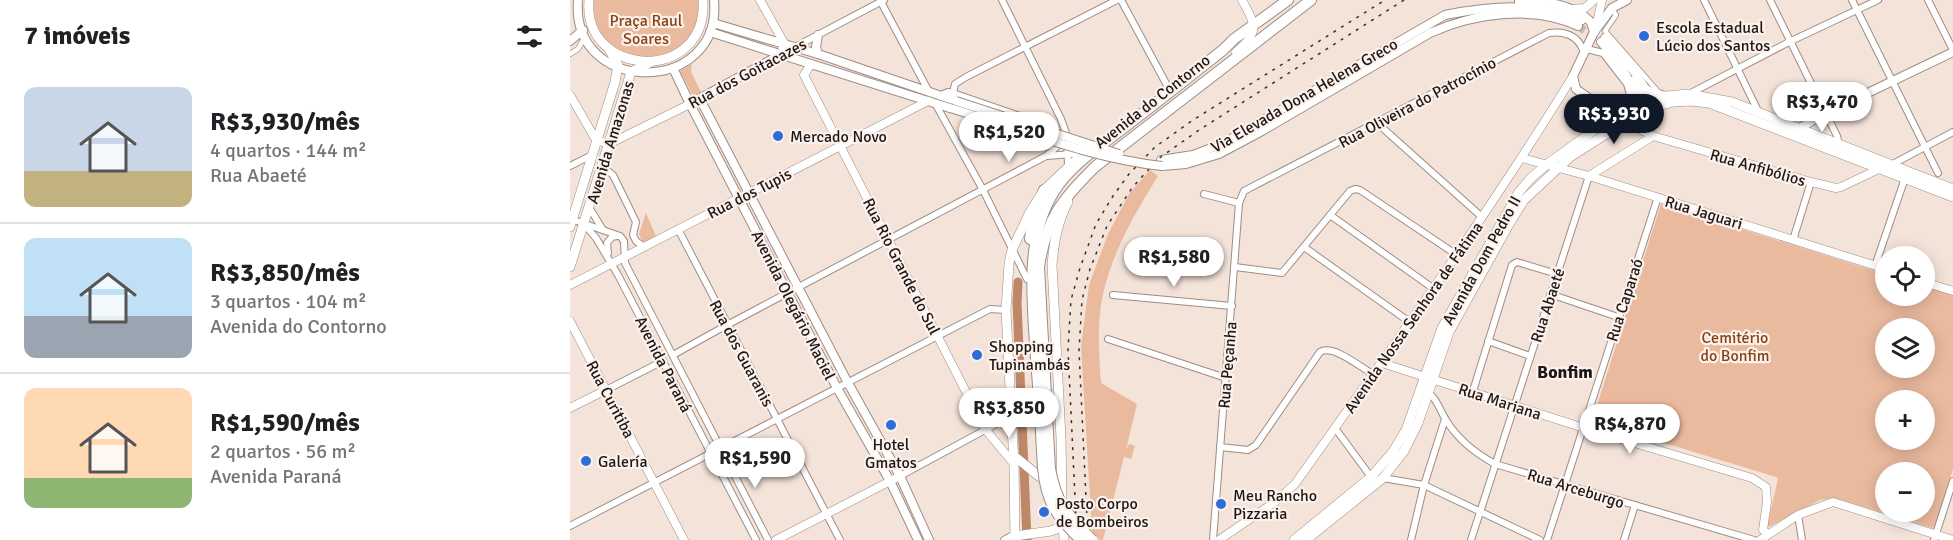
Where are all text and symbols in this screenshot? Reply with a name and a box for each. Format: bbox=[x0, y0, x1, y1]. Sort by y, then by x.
park label: Praça Raul Soares bbox=[610, 11, 683, 49]
place label: Escola Estadual Lúcio dos Santos bbox=[1656, 18, 1770, 56]
text: 7 imóveis bbox=[24, 20, 130, 52]
icon: filters bbox=[513, 20, 546, 53]
marker: Escola Estadual Lúcio dos Santos bbox=[1637, 29, 1651, 43]
street label: Rua dos Goitacazes bbox=[685, 34, 810, 113]
street label: Via Elevada Dona Helena Greco bbox=[1208, 34, 1401, 158]
street label: Avenida do Contorno bbox=[1091, 50, 1214, 153]
street label: Rua Oliveira do Patrocínio bbox=[1335, 53, 1500, 153]
street label: Avenida Amazonas bbox=[583, 78, 639, 206]
pin: R$3,470 bbox=[1767, 82, 1877, 133]
text: R$3,470 bbox=[1786, 89, 1858, 114]
pin: R$3,930 bbox=[1559, 94, 1669, 145]
text: R$3,930 bbox=[1578, 101, 1650, 126]
text: R$3,930/mês bbox=[210, 106, 360, 138]
icon: home bbox=[72, 111, 144, 183]
pin: R$1,520 bbox=[954, 112, 1064, 163]
text: R$1,520 bbox=[973, 119, 1045, 144]
place label: Mercado Novo bbox=[790, 127, 887, 147]
marker: Mercado Novo bbox=[771, 129, 785, 143]
text: 4 quartos · 144 m² bbox=[210, 138, 367, 163]
street label: Rua Anfibólios bbox=[1708, 145, 1808, 191]
text: Rua Abaeté bbox=[210, 163, 307, 188]
street label: Rua dos Tupis bbox=[704, 164, 795, 224]
street label: Avenida Dom Pedro II bbox=[1438, 192, 1526, 329]
street label: Rua Jaguari bbox=[1662, 192, 1745, 234]
street label: Rua Rio Grande do Sul bbox=[858, 195, 944, 339]
street label: Avenida Nossa Senhora de Fátima bbox=[1340, 218, 1488, 417]
street label: Avenida Olegário Maciel bbox=[747, 227, 840, 384]
pin: R$1,580 bbox=[1119, 237, 1229, 288]
text: R$1,580 bbox=[1138, 244, 1210, 269]
map controls bbox=[1875, 246, 1935, 522]
button: locate bbox=[1875, 246, 1935, 306]
street label: Rua Caparaó bbox=[1602, 256, 1648, 344]
text: R$3,850/mês bbox=[210, 257, 360, 289]
icon: home bbox=[72, 262, 144, 334]
street label: Rua Abaeté bbox=[1526, 265, 1569, 345]
text: 3 quartos · 104 m² bbox=[210, 289, 367, 314]
street label: Rua dos Guaranis bbox=[705, 297, 778, 410]
street label: Avenida Paraná bbox=[630, 313, 696, 416]
text: Avenida do Contorno bbox=[210, 314, 387, 339]
button: layers bbox=[1875, 318, 1935, 378]
street label: Rua Peçanha bbox=[1214, 321, 1242, 410]
park label: Cemitério do Bonfim bbox=[1700, 328, 1770, 366]
place label: Shopping Tupinambás bbox=[989, 337, 1070, 375]
marker: Shopping Tupinambás bbox=[970, 348, 984, 362]
street label: Rua Curitiba bbox=[581, 357, 639, 442]
district label: Bonfim bbox=[1537, 361, 1593, 383]
street label: Rua Mariana bbox=[1456, 379, 1544, 425]
pin: R$3,850 bbox=[954, 388, 1064, 439]
button: + bbox=[1875, 390, 1935, 450]
text: R$3,850 bbox=[973, 395, 1045, 420]
pin: R$4,870 bbox=[1575, 404, 1685, 455]
text: R$1,590/mês bbox=[210, 407, 360, 439]
text: R$4,870 bbox=[1594, 411, 1666, 436]
icon: home bbox=[72, 412, 144, 484]
marker: Hotel Gmatos bbox=[884, 418, 898, 432]
place label: Hotel Gmatos bbox=[865, 435, 917, 473]
pin: R$1,590 bbox=[700, 438, 810, 489]
text: 2 quartos · 56 m² bbox=[210, 439, 356, 464]
text: R$1,590 bbox=[719, 445, 791, 470]
place label: Galería bbox=[598, 452, 648, 472]
marker: Galería bbox=[579, 454, 593, 468]
button: − bbox=[1875, 462, 1935, 522]
text: Avenida Paraná bbox=[210, 464, 342, 489]
street label: Rua Arceburgo bbox=[1525, 465, 1627, 513]
place label: Meu Rancho Pizzaria bbox=[1233, 486, 1317, 524]
place label: Posto Corpo de Bombeiros bbox=[1056, 494, 1148, 532]
marker: Meu Rancho Pizzaria bbox=[1214, 497, 1228, 511]
marker: Posto Corpo de Bombeiros bbox=[1037, 505, 1051, 519]

